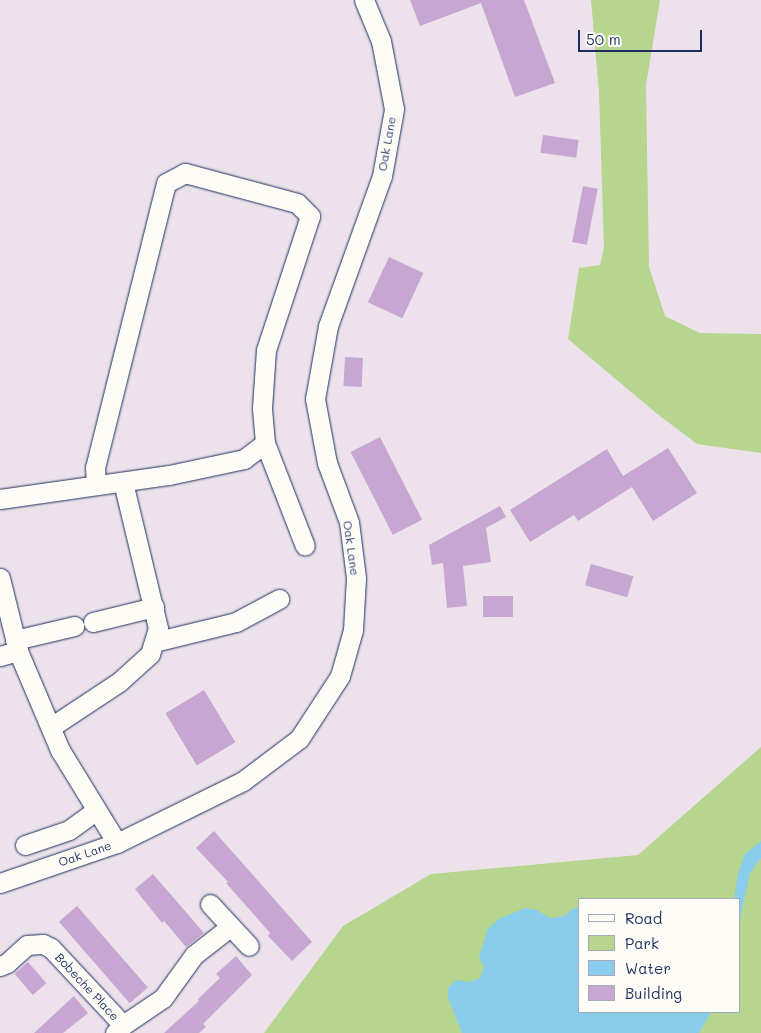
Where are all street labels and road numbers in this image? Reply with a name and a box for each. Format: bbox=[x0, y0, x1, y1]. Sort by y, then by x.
street label: Oak Lane bbox=[375, 116, 399, 172]
street label: Oak Lane bbox=[340, 520, 362, 576]
street label: Oak Lane bbox=[57, 838, 113, 870]
street label: Bobeche Place bbox=[52, 950, 122, 1024]

